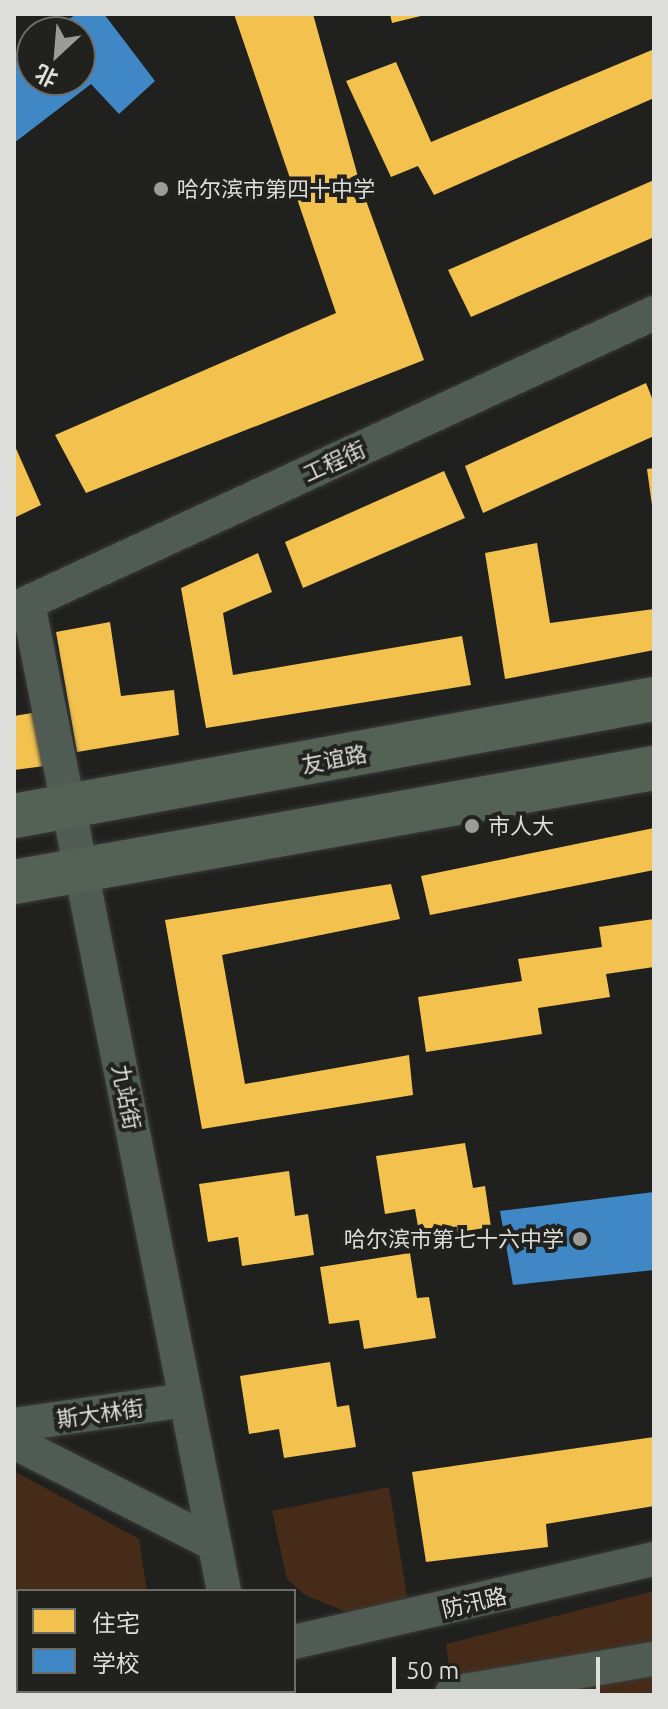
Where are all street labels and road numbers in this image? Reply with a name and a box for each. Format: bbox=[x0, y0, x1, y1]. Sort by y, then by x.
street label: 工程街 bbox=[299, 435, 369, 487]
street label: 友谊路 bbox=[299, 740, 369, 778]
street label: 九站街 bbox=[108, 1062, 146, 1132]
street label: 斯大林街 bbox=[55, 1394, 145, 1432]
street label: 防汛路 bbox=[439, 1582, 509, 1622]

